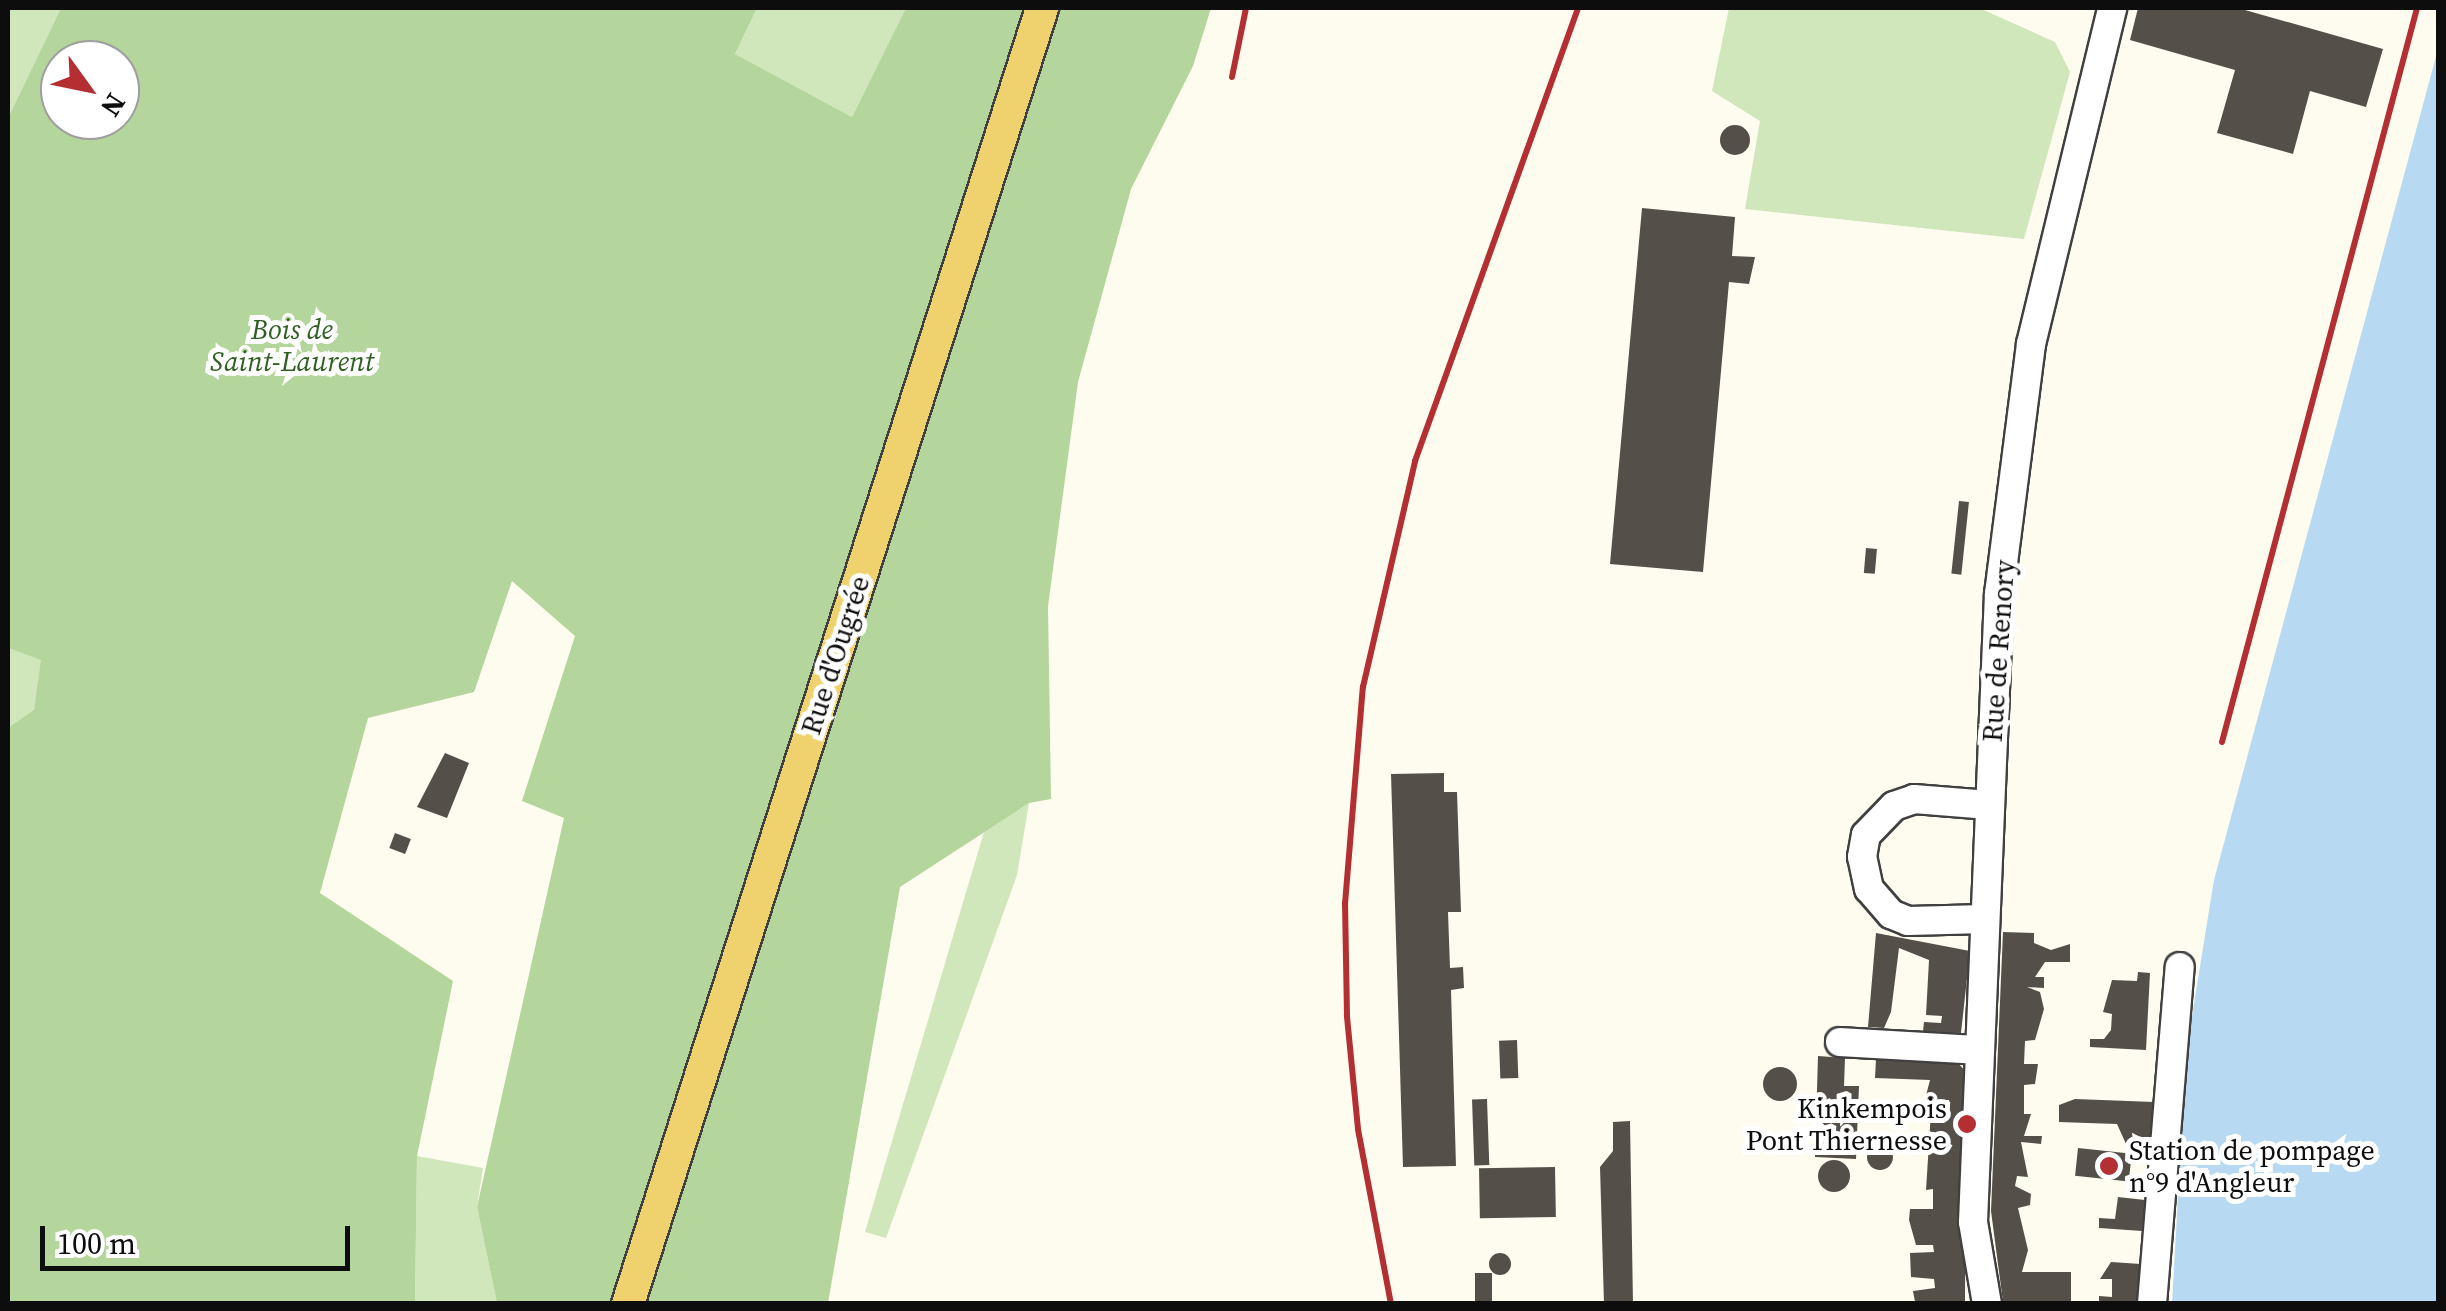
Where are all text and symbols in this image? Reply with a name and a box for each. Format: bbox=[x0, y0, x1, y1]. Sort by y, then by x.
north arrow bbox=[40, 40, 140, 140]
text: N bbox=[92, 86, 135, 124]
park label: Bois de Saint-Laurent bbox=[210, 312, 374, 378]
street label: Rue de Renory bbox=[1975, 559, 2021, 743]
street label: Rue d'Ougrée bbox=[794, 571, 876, 739]
place label: Kinkempois Pont Thiernesse bbox=[1745, 1091, 1947, 1157]
marker: Kinkempois Pont Thiernesse bbox=[1956, 1113, 1978, 1135]
place label: Station de pompage n°9 d'Angleur bbox=[2129, 1133, 2375, 1199]
marker: Station de pompage n°9 d'Angleur bbox=[2098, 1155, 2120, 1177]
scale bar bbox=[45, 1206, 355, 1268]
text: 100 m bbox=[57, 1223, 136, 1264]

